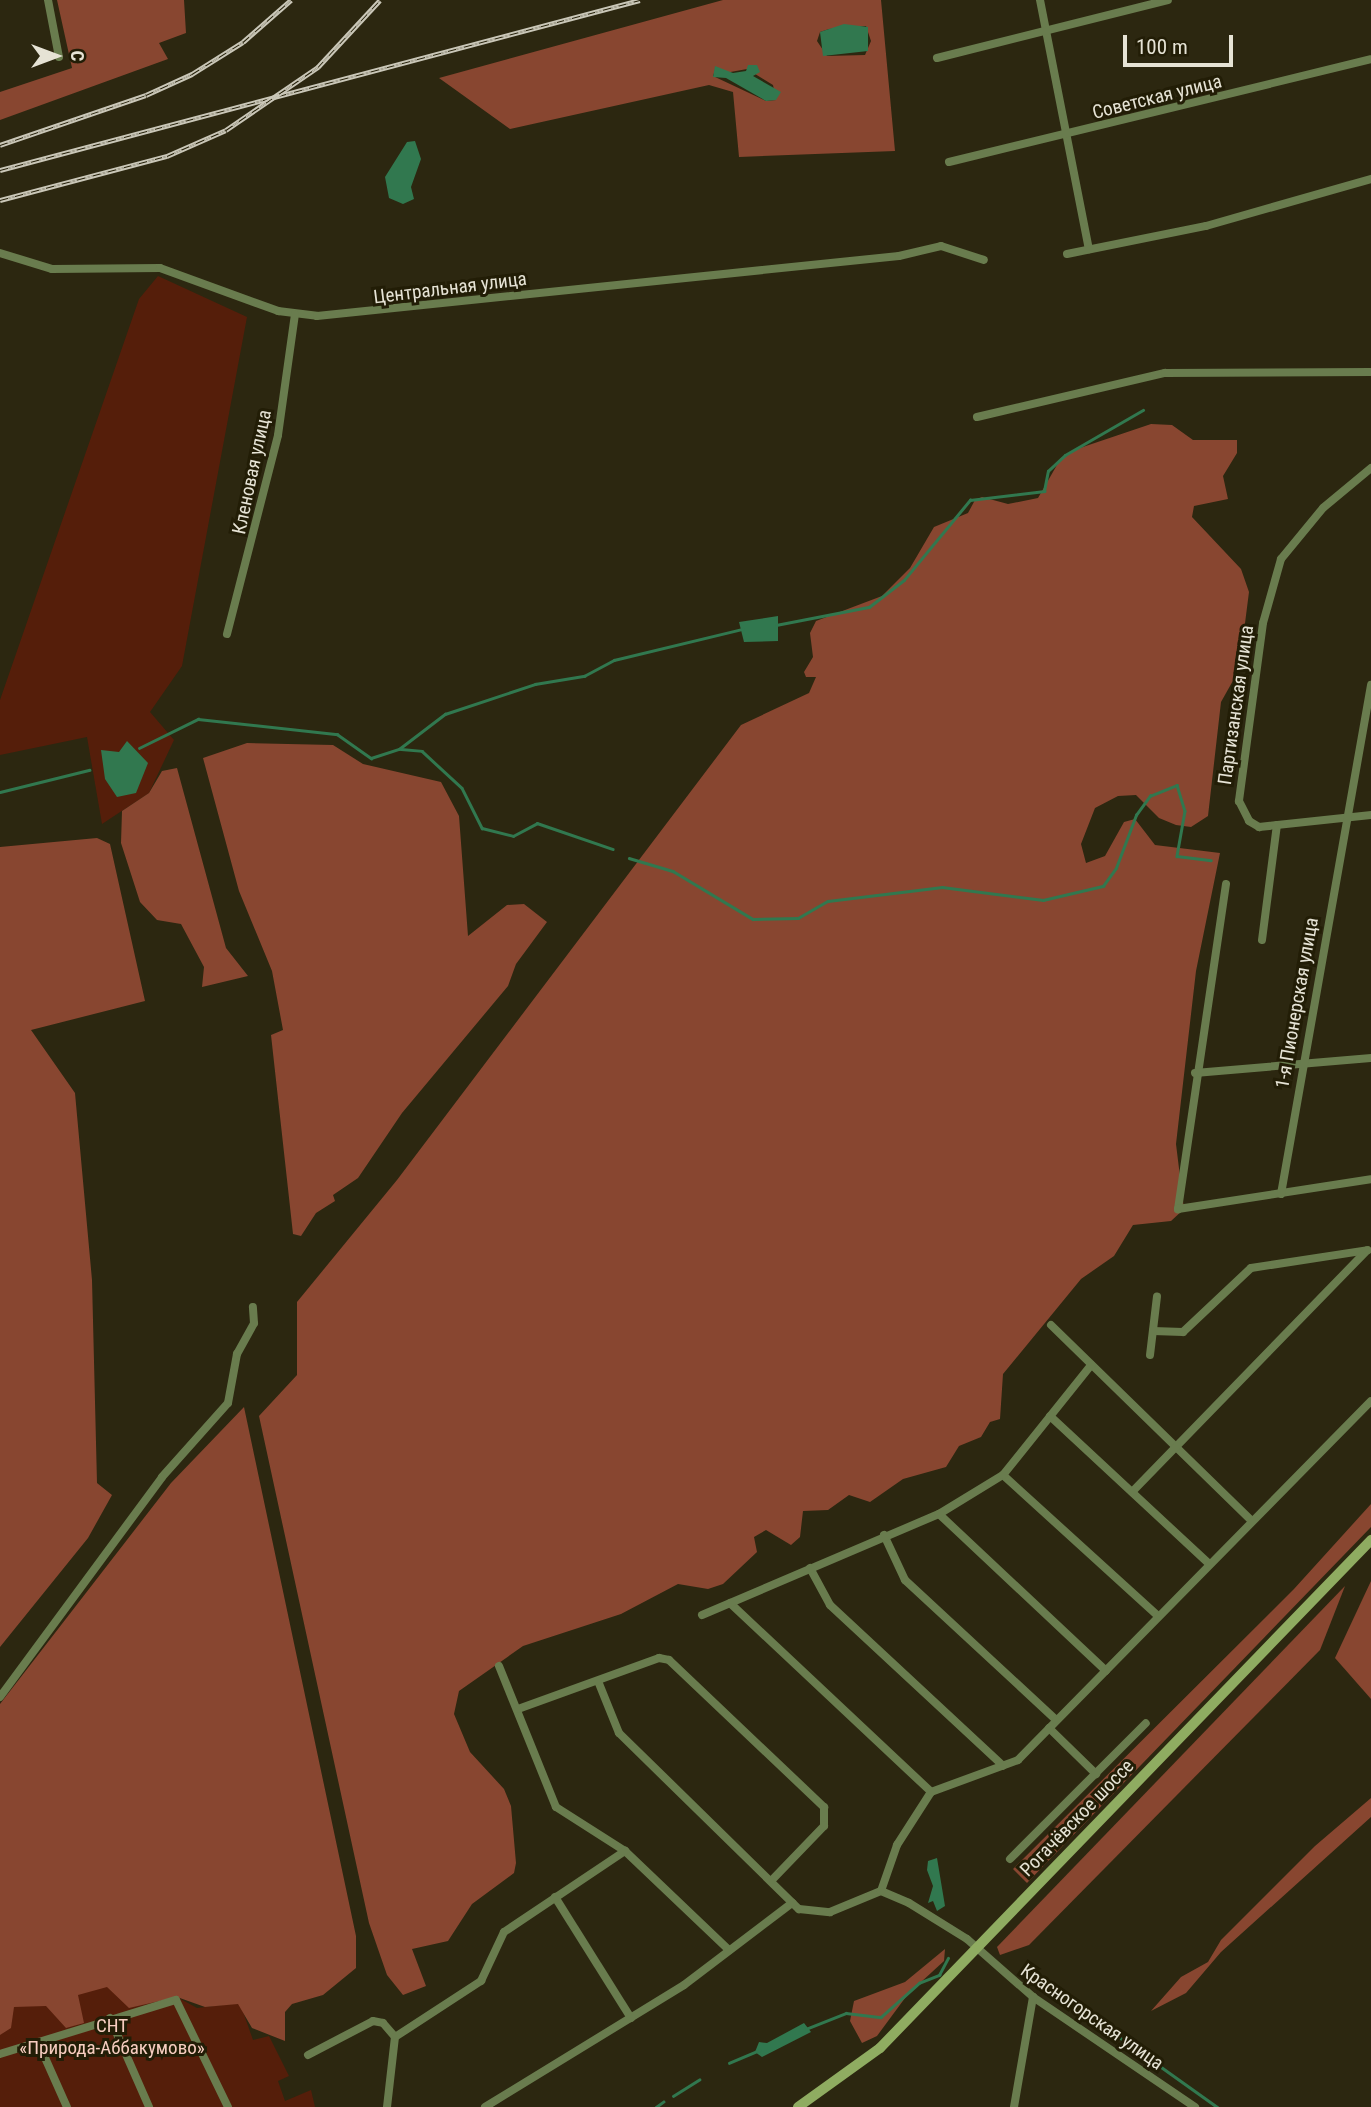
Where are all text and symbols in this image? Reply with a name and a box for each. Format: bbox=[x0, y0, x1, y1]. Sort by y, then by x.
north arrow bbox=[21, 21, 91, 91]
scale bar bbox=[1126, 21, 1236, 65]
text: 100 m bbox=[1136, 35, 1188, 59]
text: С bbox=[66, 51, 89, 61]
street label: Советская улица bbox=[1090, 70, 1224, 124]
street label: Центральная улица bbox=[372, 267, 528, 309]
street label: Кленовая улица bbox=[228, 408, 276, 536]
street label: Партизанская улица bbox=[1214, 624, 1258, 786]
street label: 1-я Пионерская улица bbox=[1271, 916, 1323, 1090]
street label: Рогачёвское шоссе bbox=[1015, 1755, 1139, 1881]
street label: Красногорская улица bbox=[1016, 1959, 1168, 2075]
park label: СНТ «Природа-Аббакумово» bbox=[19, 2015, 205, 2059]

